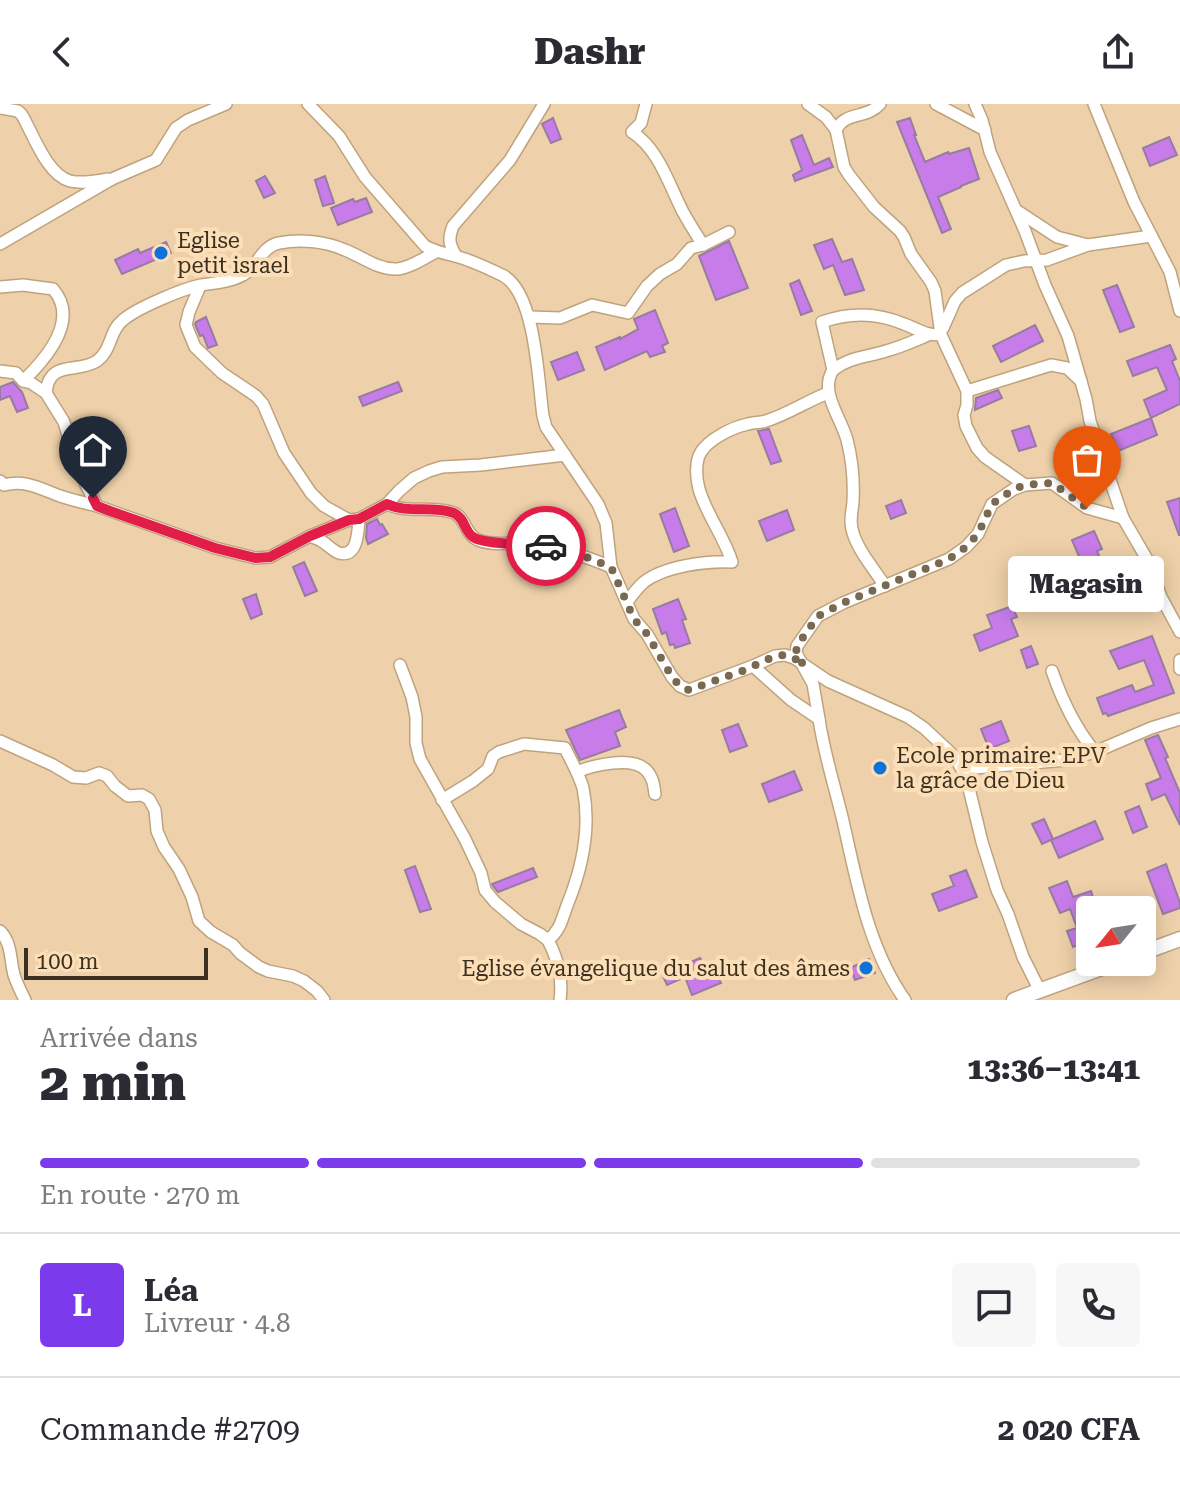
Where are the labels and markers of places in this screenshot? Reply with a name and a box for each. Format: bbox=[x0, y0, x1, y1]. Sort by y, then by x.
place label: Eglise petit israel bbox=[177, 228, 289, 278]
marker: Eglise petit israel bbox=[152, 244, 170, 262]
pin bbox=[59, 416, 127, 498]
pin bbox=[1053, 426, 1121, 508]
callout: Magasin bbox=[1009, 556, 1165, 612]
place label: Ecole primaire: EPV la grâce de Dieu bbox=[896, 743, 1106, 793]
marker: Ecole primaire: EPV la grâce de Dieu bbox=[871, 759, 889, 777]
place label: Eglise évangelique du salut des âmes bbox=[462, 956, 850, 981]
marker: Eglise évangelique du salut des âmes bbox=[857, 959, 875, 977]

